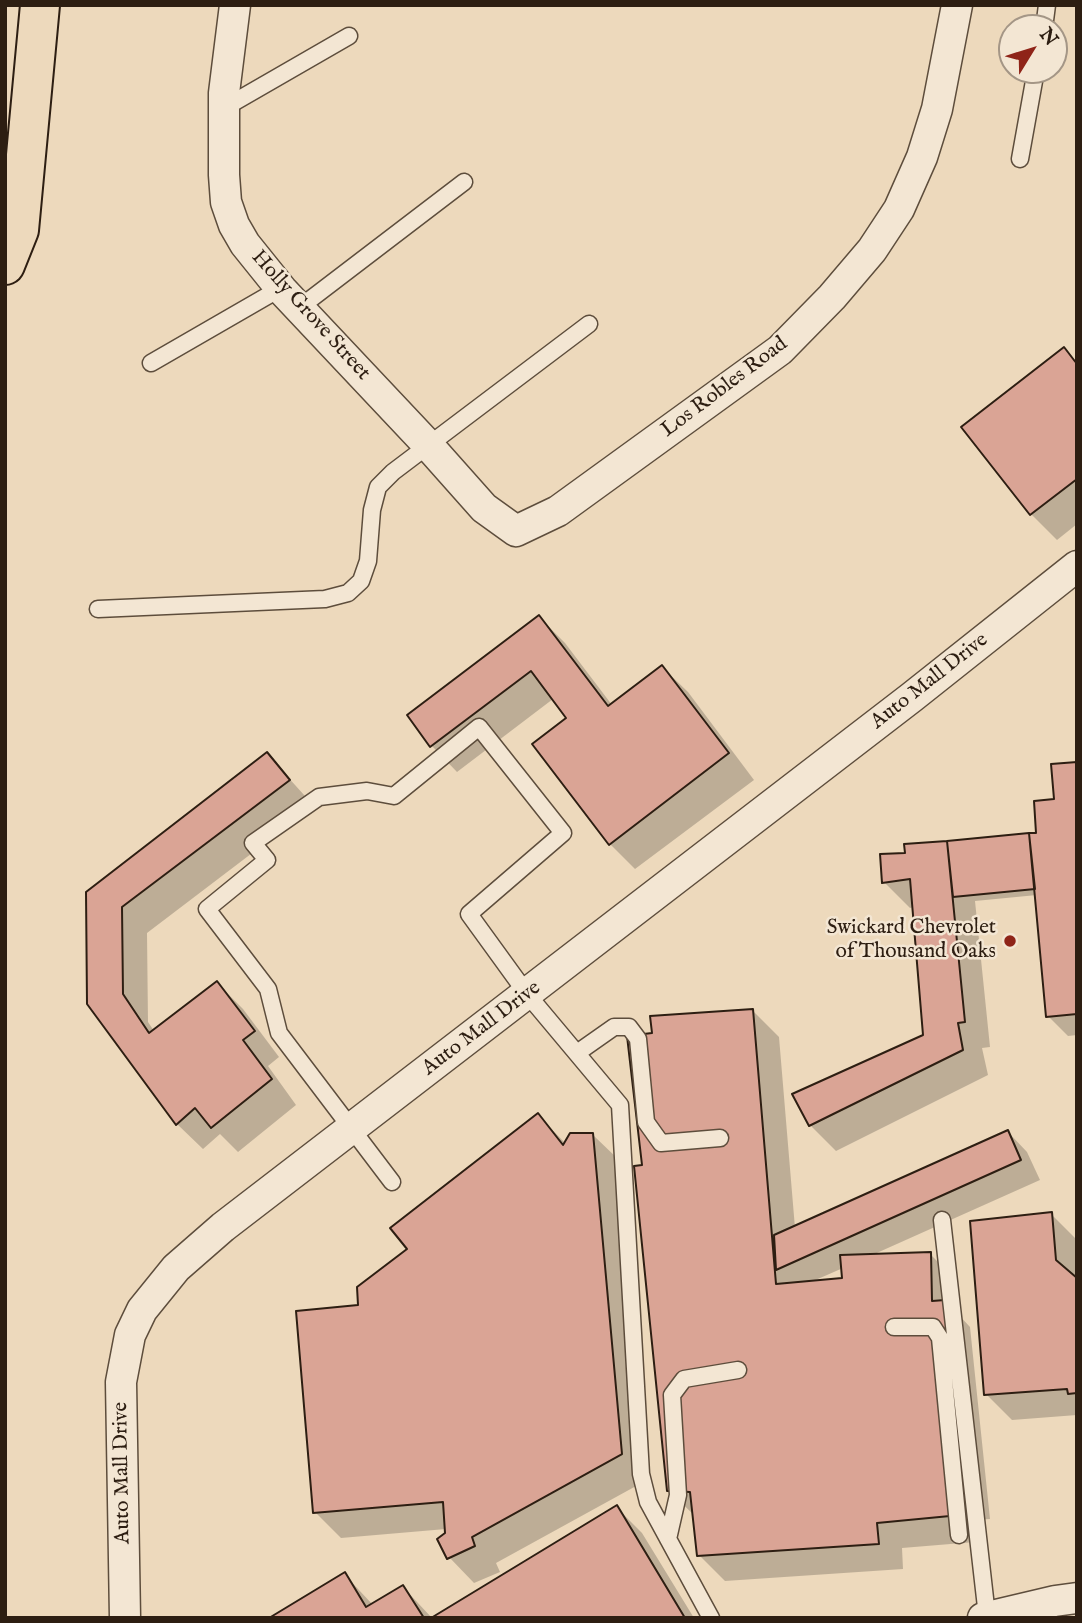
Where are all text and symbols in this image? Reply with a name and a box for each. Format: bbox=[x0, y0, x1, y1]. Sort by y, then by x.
north arrow bbox=[998, 14, 1068, 84]
text: N bbox=[1033, 23, 1062, 51]
street label: Holly Grove Street bbox=[245, 246, 375, 386]
street label: Los Robles Road bbox=[657, 332, 793, 444]
street label: Auto Mall Drive bbox=[866, 628, 994, 736]
place label: Swickard Chevrolet of Thousand Oaks bbox=[827, 916, 996, 966]
marker: Swickard Chevrolet of Thousand Oaks bbox=[1002, 933, 1018, 949]
street label: Auto Mall Drive bbox=[418, 976, 546, 1082]
street label: Auto Mall Drive bbox=[109, 1402, 137, 1544]

